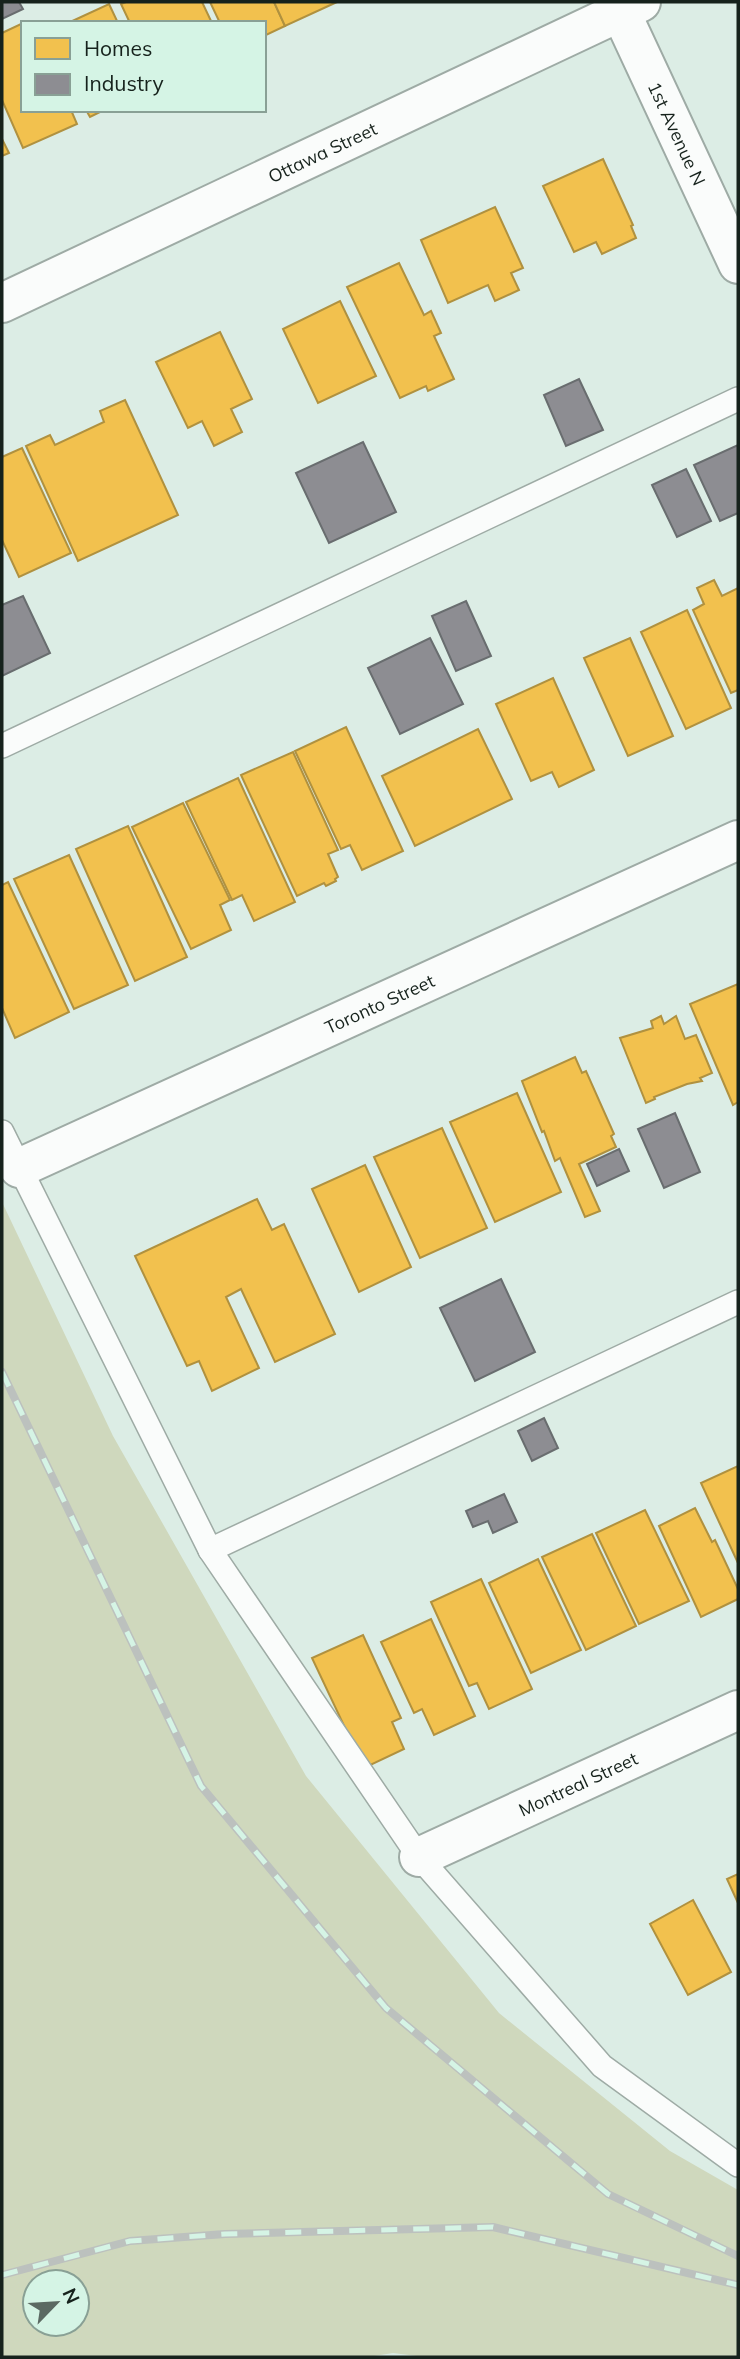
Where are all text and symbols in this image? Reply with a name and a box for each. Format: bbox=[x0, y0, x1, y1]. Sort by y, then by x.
legend bbox=[21, 21, 266, 112]
text: Homes bbox=[84, 35, 152, 61]
text: Industry bbox=[84, 70, 164, 96]
street label: 1st Avenue N bbox=[643, 78, 711, 189]
street label: Ottawa Street bbox=[264, 117, 380, 188]
street label: Toronto Street bbox=[321, 969, 438, 1039]
street label: Montreal Street bbox=[515, 1746, 641, 1821]
north arrow bbox=[21, 2268, 91, 2338]
text: N bbox=[57, 2284, 85, 2307]

